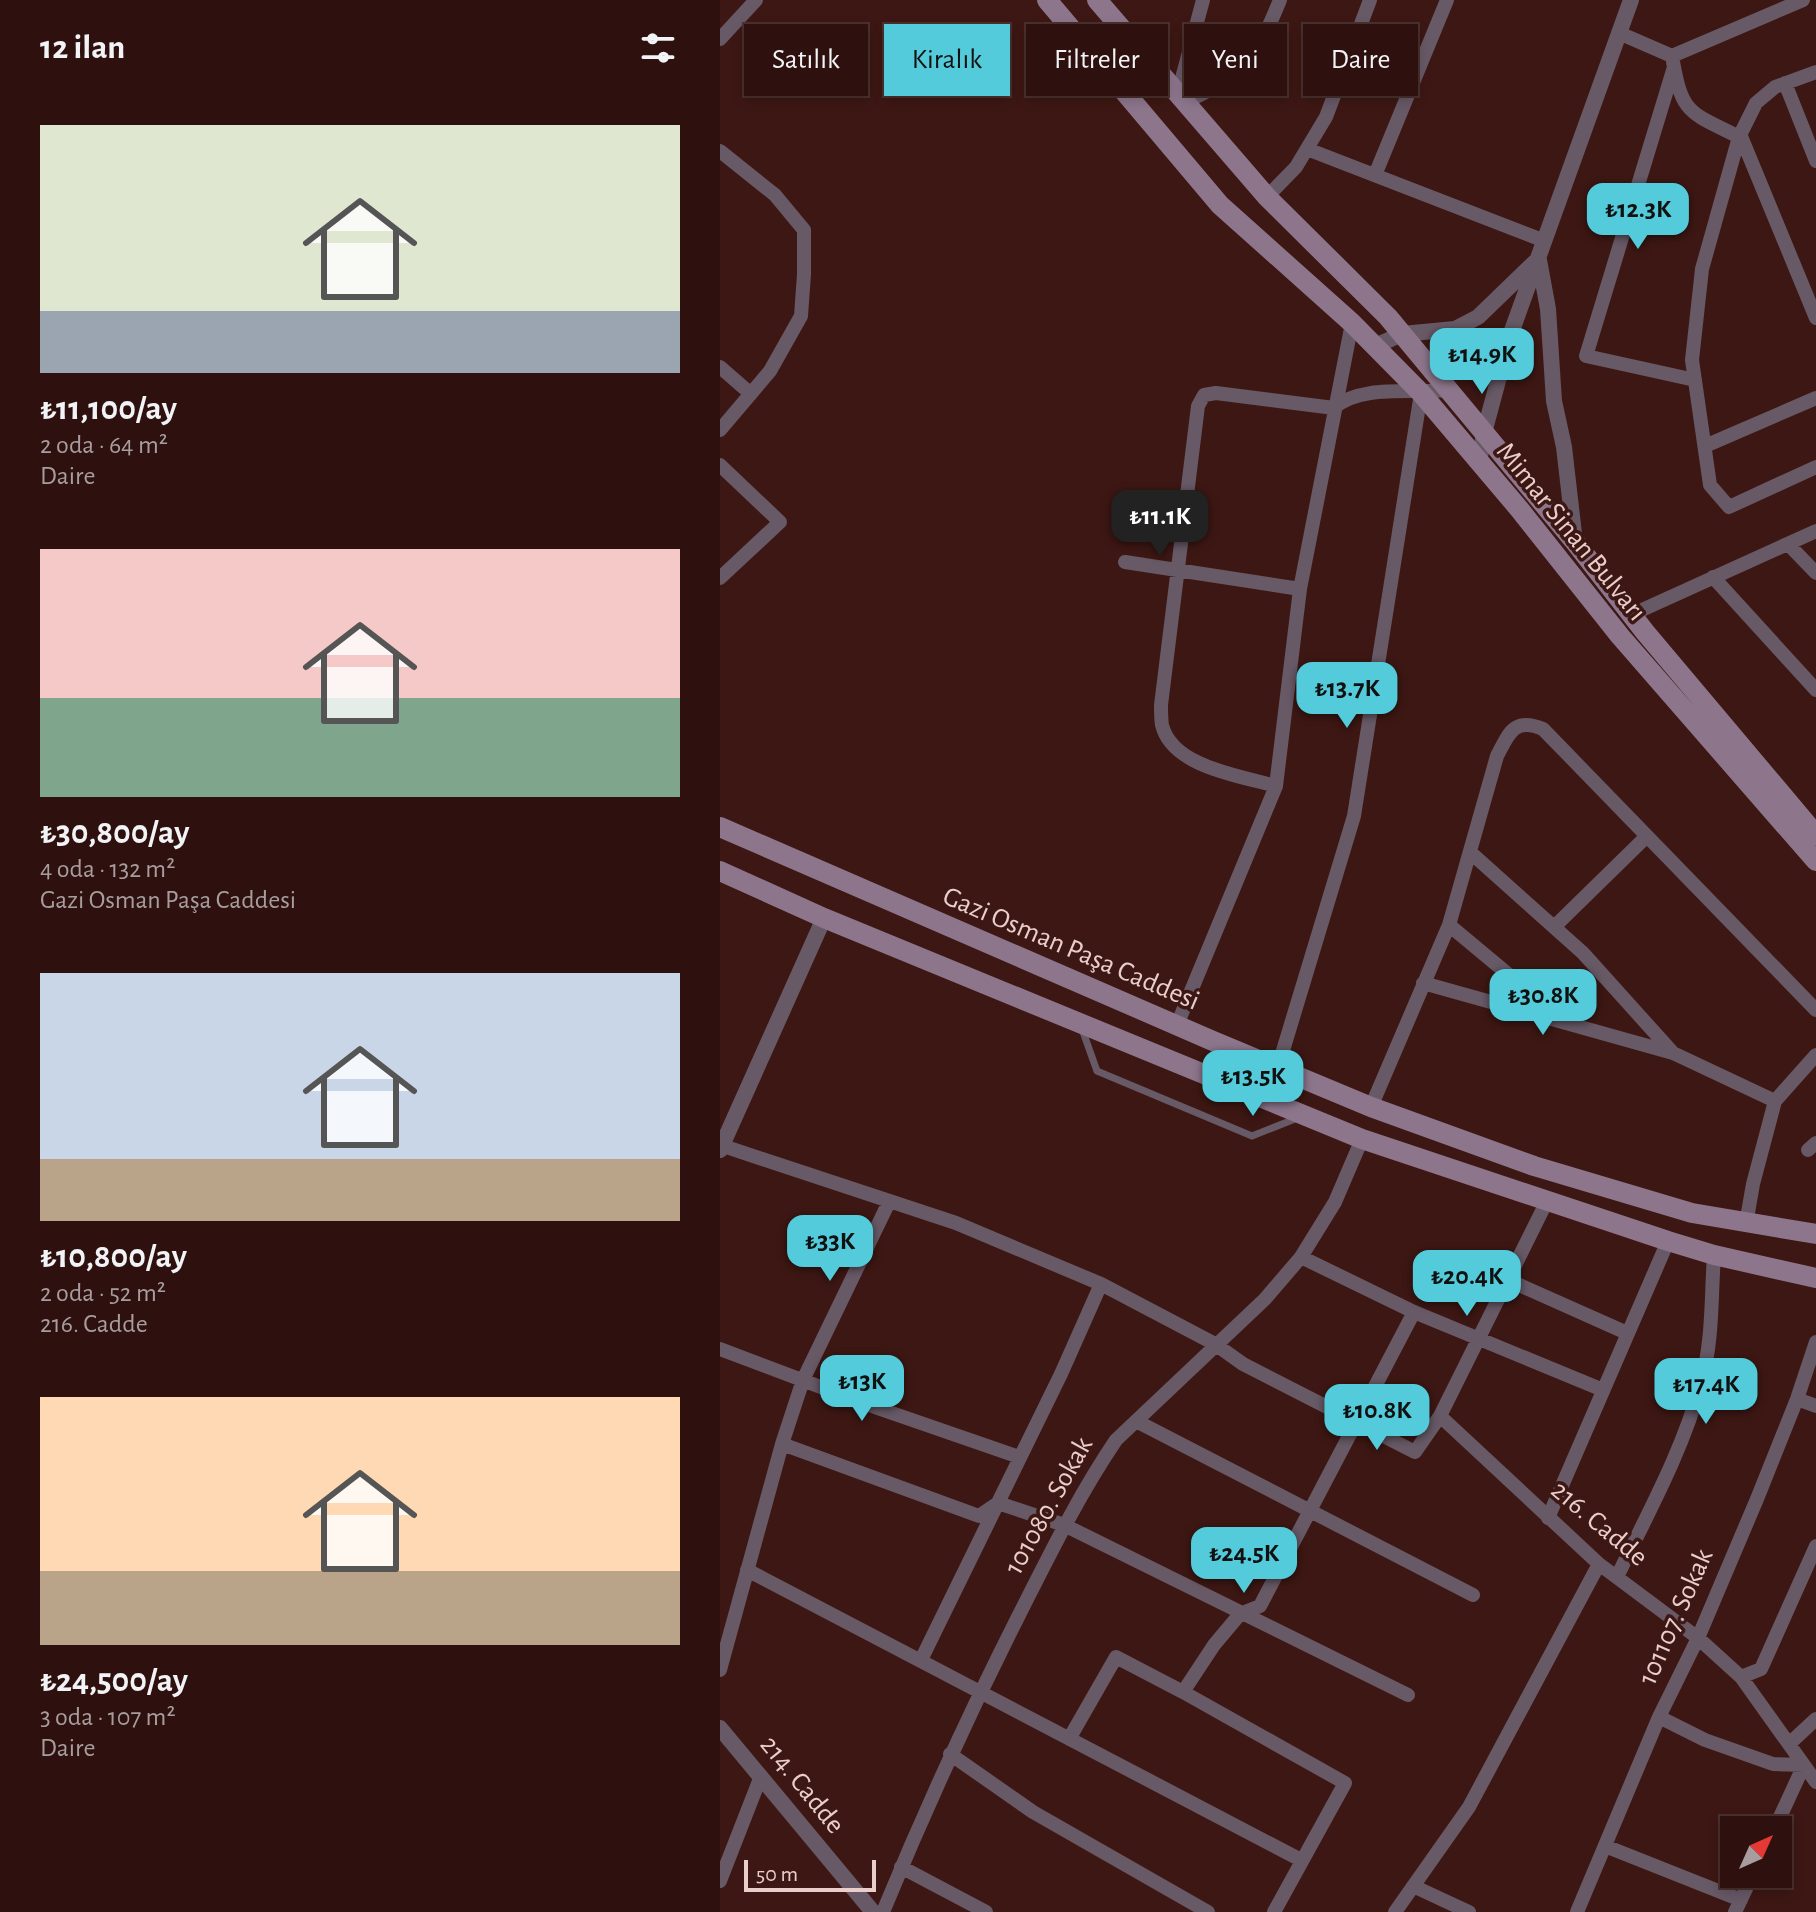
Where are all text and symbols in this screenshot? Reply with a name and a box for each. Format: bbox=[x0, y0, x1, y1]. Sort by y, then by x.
chip: Satılık bbox=[744, 24, 868, 96]
chip: Kiralık bbox=[884, 24, 1010, 96]
chip: Filtreler bbox=[1026, 24, 1168, 96]
chip: Yeni bbox=[1184, 24, 1287, 96]
chip: Daire bbox=[1303, 24, 1418, 96]
icon: filters bbox=[636, 26, 680, 70]
text: 12 ilan bbox=[40, 31, 125, 65]
icon: home bbox=[288, 177, 432, 321]
pin: ₺12.3K bbox=[1573, 183, 1703, 251]
text: ₺12.3K bbox=[1605, 196, 1671, 222]
pin: ₺14.9K bbox=[1417, 328, 1547, 396]
text: ₺14.9K bbox=[1448, 341, 1516, 367]
text: ₺11,100/ay bbox=[40, 392, 177, 426]
text: 2 oda · 64 m² bbox=[40, 432, 168, 458]
street label: Mimar Sinan Bulvarı bbox=[1491, 438, 1651, 626]
text: Daire bbox=[40, 463, 95, 489]
pin: ₺11.1K bbox=[1095, 490, 1225, 558]
text: ₺11.1K bbox=[1129, 503, 1191, 529]
icon: home bbox=[288, 601, 432, 745]
pin: ₺13.7K bbox=[1282, 662, 1412, 730]
text: ₺13.7K bbox=[1314, 675, 1380, 701]
text: ₺30,800/ay bbox=[40, 816, 189, 850]
text: 4 oda · 132 m² bbox=[40, 856, 175, 882]
street label: Gazi Osman Paşa Caddesi bbox=[939, 882, 1203, 1016]
text: Gazi Osman Paşa Caddesi bbox=[40, 887, 296, 913]
pin: ₺30.8K bbox=[1478, 969, 1608, 1037]
text: ₺30.8K bbox=[1508, 982, 1578, 1008]
icon: home bbox=[288, 1025, 432, 1169]
pin: ₺13.5K bbox=[1188, 1050, 1318, 1118]
text: ₺13.5K bbox=[1220, 1063, 1286, 1089]
pin: ₺33K bbox=[783, 1215, 877, 1283]
text: ₺33K bbox=[805, 1228, 855, 1254]
text: ₺10,800/ay bbox=[40, 1240, 187, 1274]
pin: ₺20.4K bbox=[1402, 1250, 1532, 1318]
text: ₺20.4K bbox=[1431, 1263, 1503, 1289]
text: 2 oda · 52 m² bbox=[40, 1280, 166, 1306]
text: 216. Cadde bbox=[40, 1311, 148, 1337]
pin: ₺13K bbox=[815, 1355, 909, 1423]
pin: ₺17.4K bbox=[1641, 1358, 1771, 1426]
text: ₺13K bbox=[838, 1368, 886, 1394]
text: ₺17.4K bbox=[1672, 1371, 1740, 1397]
pin: ₺10.8K bbox=[1312, 1384, 1442, 1452]
text: ₺10.8K bbox=[1342, 1397, 1412, 1423]
street label: 101080. Sokak bbox=[1000, 1432, 1098, 1579]
icon: home bbox=[288, 1449, 432, 1593]
street label: 216. Cadde bbox=[1546, 1476, 1652, 1572]
pin: ₺24.5K bbox=[1179, 1527, 1309, 1595]
text: ₺24.5K bbox=[1209, 1540, 1279, 1566]
street label: 101107. Sokak bbox=[1634, 1545, 1718, 1689]
text: ₺24,500/ay bbox=[40, 1664, 188, 1698]
text: 3 oda · 107 m² bbox=[40, 1704, 175, 1730]
street label: 214. Cadde bbox=[755, 1731, 849, 1839]
text: Daire bbox=[40, 1735, 95, 1761]
north arrow bbox=[1720, 1816, 1792, 1888]
map controls bbox=[1720, 1816, 1792, 1888]
scale bar bbox=[744, 1856, 876, 1892]
text: 50 m bbox=[756, 1863, 798, 1885]

